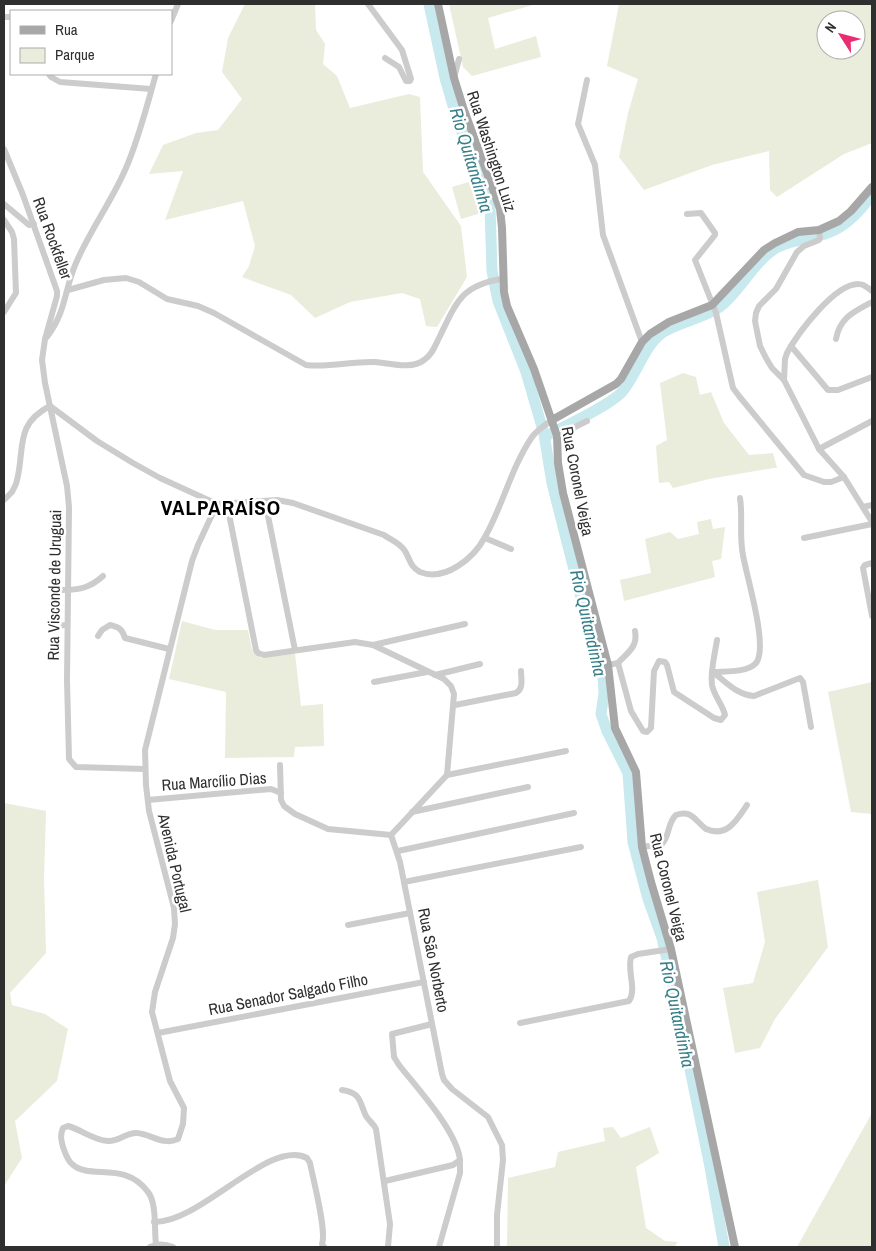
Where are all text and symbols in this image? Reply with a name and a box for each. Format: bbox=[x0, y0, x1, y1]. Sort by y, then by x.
legend bbox=[10, 10, 172, 75]
north arrow bbox=[816, 10, 866, 60]
text: Rua bbox=[55, 19, 78, 40]
text: N bbox=[821, 19, 840, 36]
text: Parque bbox=[55, 44, 95, 65]
street label: Rua Washington Luiz bbox=[462, 88, 522, 215]
water label: Rio Quitandinha bbox=[444, 104, 499, 215]
street label: Rua Rockfeller bbox=[28, 194, 78, 283]
street label: Rua Coronel Veiga bbox=[557, 424, 600, 538]
district label: VALPARAÍSO bbox=[161, 493, 281, 522]
street label: Rua Visconde de Uruguai bbox=[42, 509, 66, 661]
water label: Rio Quitandinha bbox=[564, 567, 613, 678]
street label: Rua Marcílio Dias bbox=[161, 766, 267, 796]
street label: Avenida Portugal bbox=[153, 811, 197, 914]
street label: Rua Coronel Veiga bbox=[645, 831, 693, 944]
street label: Rua São Norberto bbox=[413, 906, 455, 1014]
water label: Rio Quitandinha bbox=[654, 958, 701, 1069]
street label: Rua Senador Salgado Filho bbox=[206, 968, 370, 1020]

